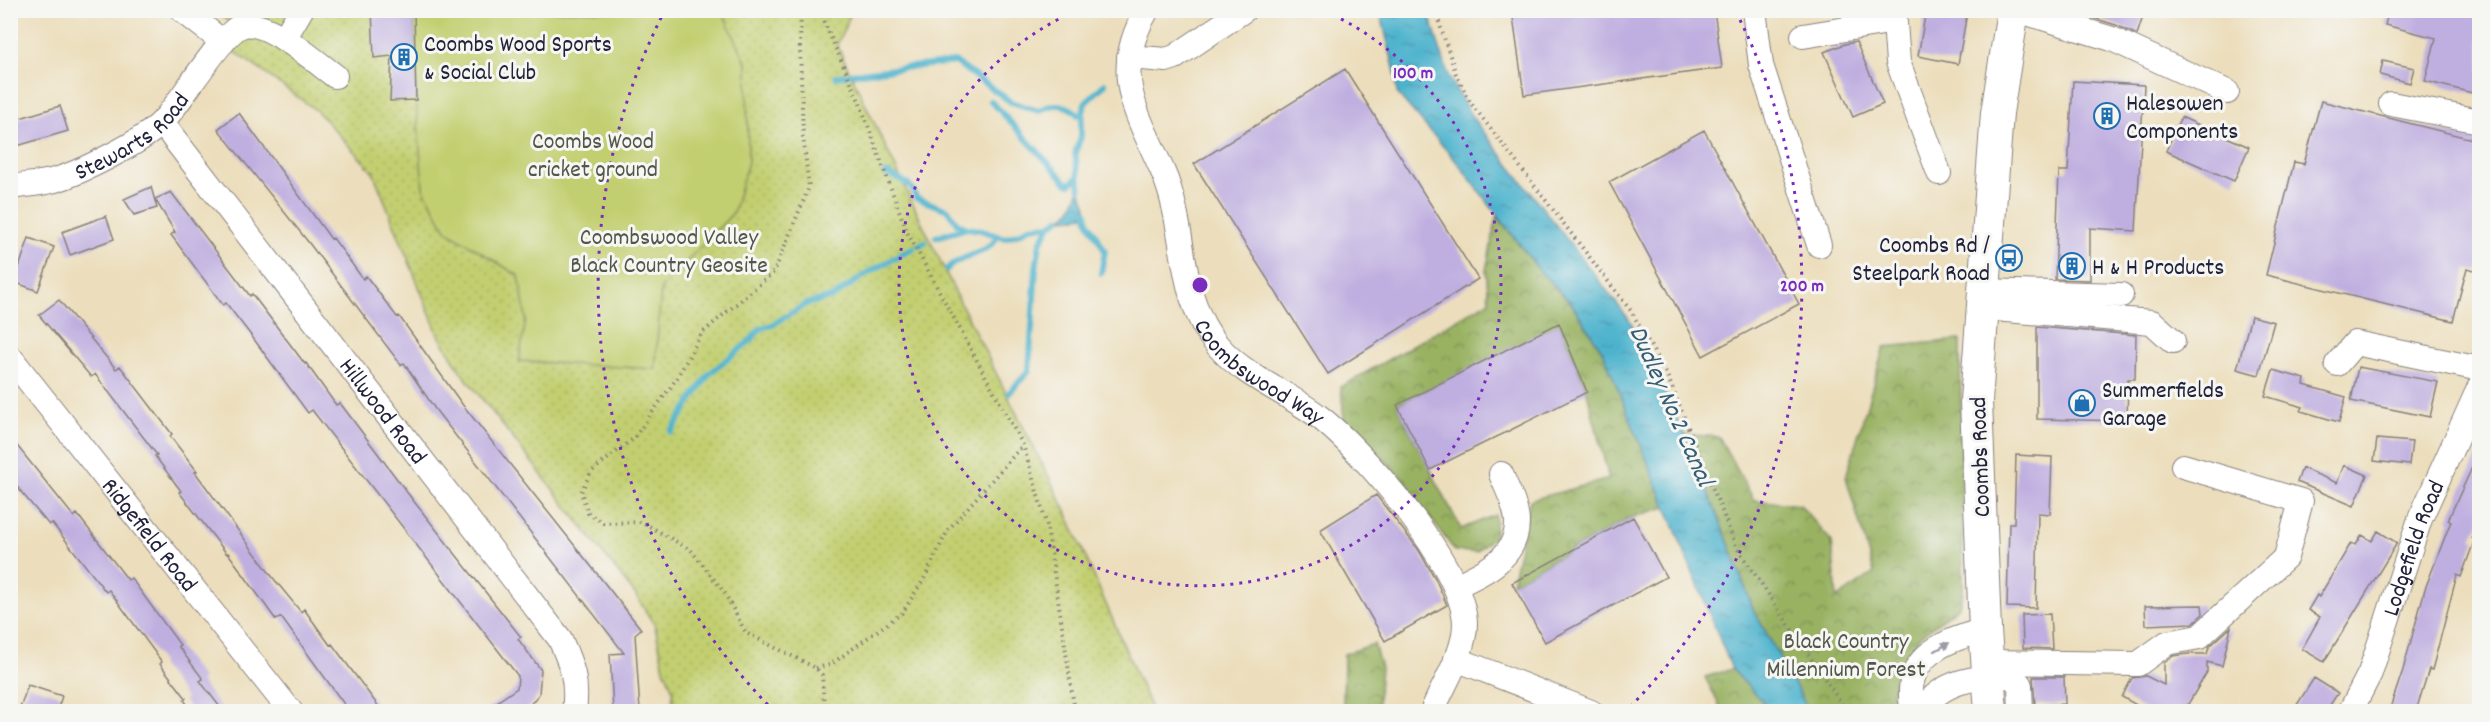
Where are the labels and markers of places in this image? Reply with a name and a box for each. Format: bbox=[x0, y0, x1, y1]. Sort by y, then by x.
place label: Coombs Wood Sports & Social Club bbox=[424, 29, 612, 91]
building icon: Coombs Wood Sports & Social Club bbox=[389, 42, 419, 72]
place label: Halesowen Components bbox=[2126, 88, 2238, 150]
building icon: Halesowen Components bbox=[2092, 101, 2122, 131]
place label: Coombs Rd / Steelpark Road bbox=[1852, 230, 1990, 292]
bus stop icon: Coombs Rd / Steelpark Road bbox=[1994, 243, 2024, 273]
building icon: H & H Products bbox=[2057, 251, 2087, 281]
place label: H & H Products bbox=[2092, 252, 2224, 286]
centre of rings bbox=[1190, 275, 1210, 295]
place label: Summerfields Garage bbox=[2102, 375, 2224, 437]
shop icon: Summerfields Garage bbox=[2067, 388, 2097, 418]

